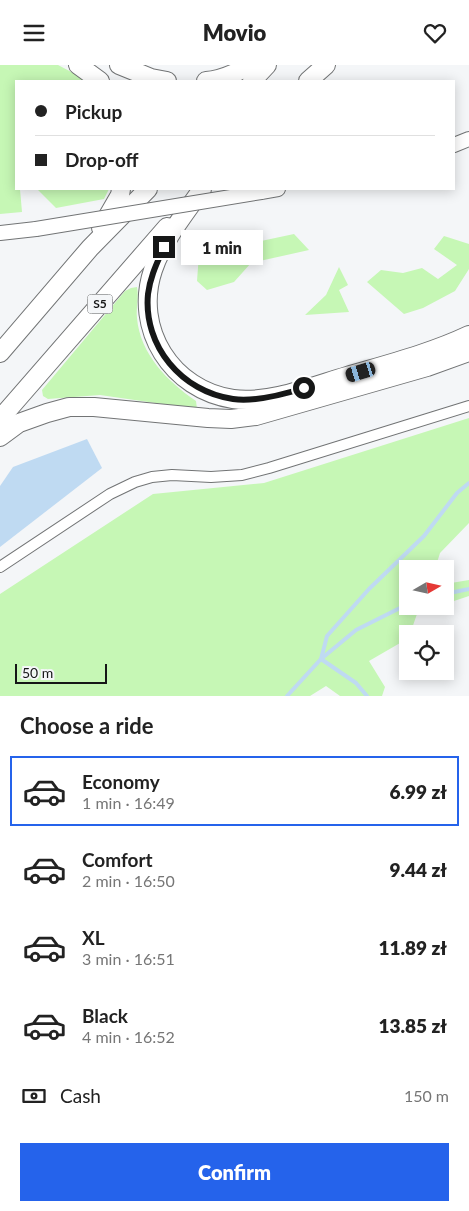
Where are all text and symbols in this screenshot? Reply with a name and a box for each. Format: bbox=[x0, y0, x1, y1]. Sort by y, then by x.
icon: menu bbox=[20, 19, 48, 47]
text: Movio bbox=[203, 19, 266, 46]
icon: heart bbox=[421, 19, 449, 47]
text: Pickup bbox=[65, 100, 122, 123]
text: Drop-off bbox=[65, 148, 139, 171]
callout: 1 min bbox=[182, 229, 264, 265]
route end bbox=[153, 236, 175, 258]
text: 1 min bbox=[202, 238, 242, 257]
road number: S5 bbox=[88, 295, 112, 313]
car bbox=[344, 360, 377, 384]
route start bbox=[293, 377, 315, 399]
north arrow bbox=[399, 560, 454, 615]
map controls bbox=[399, 560, 454, 680]
button: locate bbox=[399, 625, 454, 680]
scale bar bbox=[15, 661, 108, 684]
text: 50 m bbox=[22, 664, 53, 681]
text: Choose a ride bbox=[20, 712, 154, 739]
icon: car bbox=[22, 769, 67, 814]
text: Economy bbox=[82, 770, 160, 793]
text: 6.99 zł bbox=[390, 780, 447, 803]
text: 1 min · 16:49 bbox=[82, 793, 175, 812]
icon: car bbox=[22, 847, 67, 892]
text: Comfort bbox=[82, 848, 153, 871]
text: 9.44 zł bbox=[390, 858, 447, 881]
text: 2 min · 16:50 bbox=[82, 871, 175, 890]
icon: car bbox=[22, 925, 67, 970]
text: XL bbox=[82, 926, 105, 949]
text: 11.89 zł bbox=[379, 936, 447, 959]
text: 3 min · 16:51 bbox=[82, 949, 175, 968]
icon: car bbox=[22, 1003, 67, 1048]
text: Black bbox=[82, 1004, 128, 1027]
text: 13.85 zł bbox=[379, 1014, 447, 1037]
text: 4 min · 16:52 bbox=[82, 1027, 175, 1046]
icon: cash bbox=[20, 1082, 48, 1110]
text: Cash bbox=[60, 1084, 101, 1107]
text: 150 m bbox=[404, 1086, 449, 1105]
button: Confirm bbox=[20, 1143, 449, 1201]

